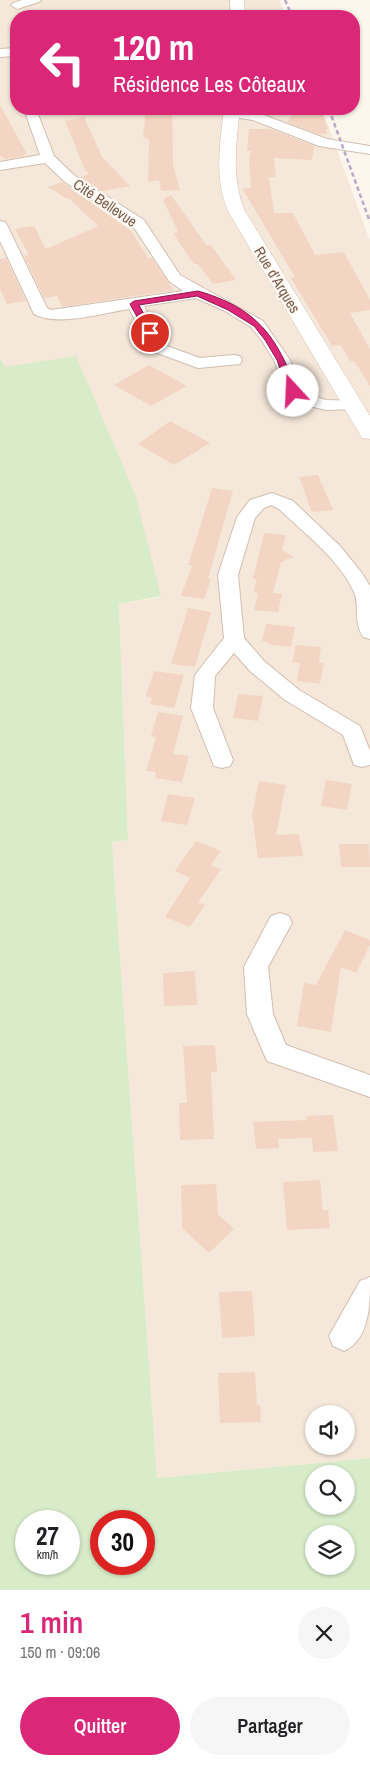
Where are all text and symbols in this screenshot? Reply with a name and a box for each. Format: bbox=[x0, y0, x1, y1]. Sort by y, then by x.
text: 120 m bbox=[113, 24, 194, 71]
icon: left bbox=[30, 30, 95, 95]
text: Résidence Les Côteaux bbox=[113, 69, 306, 99]
street label: Cité Bellevue bbox=[69, 173, 142, 232]
street label: Rue d'Arques bbox=[249, 243, 306, 317]
pin bbox=[129, 312, 171, 354]
icon: arrive bbox=[136, 319, 164, 347]
position arrow bbox=[266, 364, 318, 416]
map controls bbox=[305, 1405, 355, 1575]
button: sound bbox=[305, 1405, 355, 1455]
button: search bbox=[305, 1465, 355, 1515]
speed limit sign: 30 bbox=[90, 1510, 155, 1575]
text: 27 bbox=[36, 1519, 59, 1553]
button: layers bbox=[305, 1525, 355, 1575]
text: km/h bbox=[37, 1547, 58, 1563]
text: 1 min bbox=[20, 1602, 83, 1642]
button: close bbox=[298, 1607, 350, 1659]
text: 150 m · 09:06 bbox=[20, 1641, 100, 1663]
button: Quitter bbox=[20, 1697, 180, 1755]
button: Partager bbox=[190, 1697, 350, 1755]

